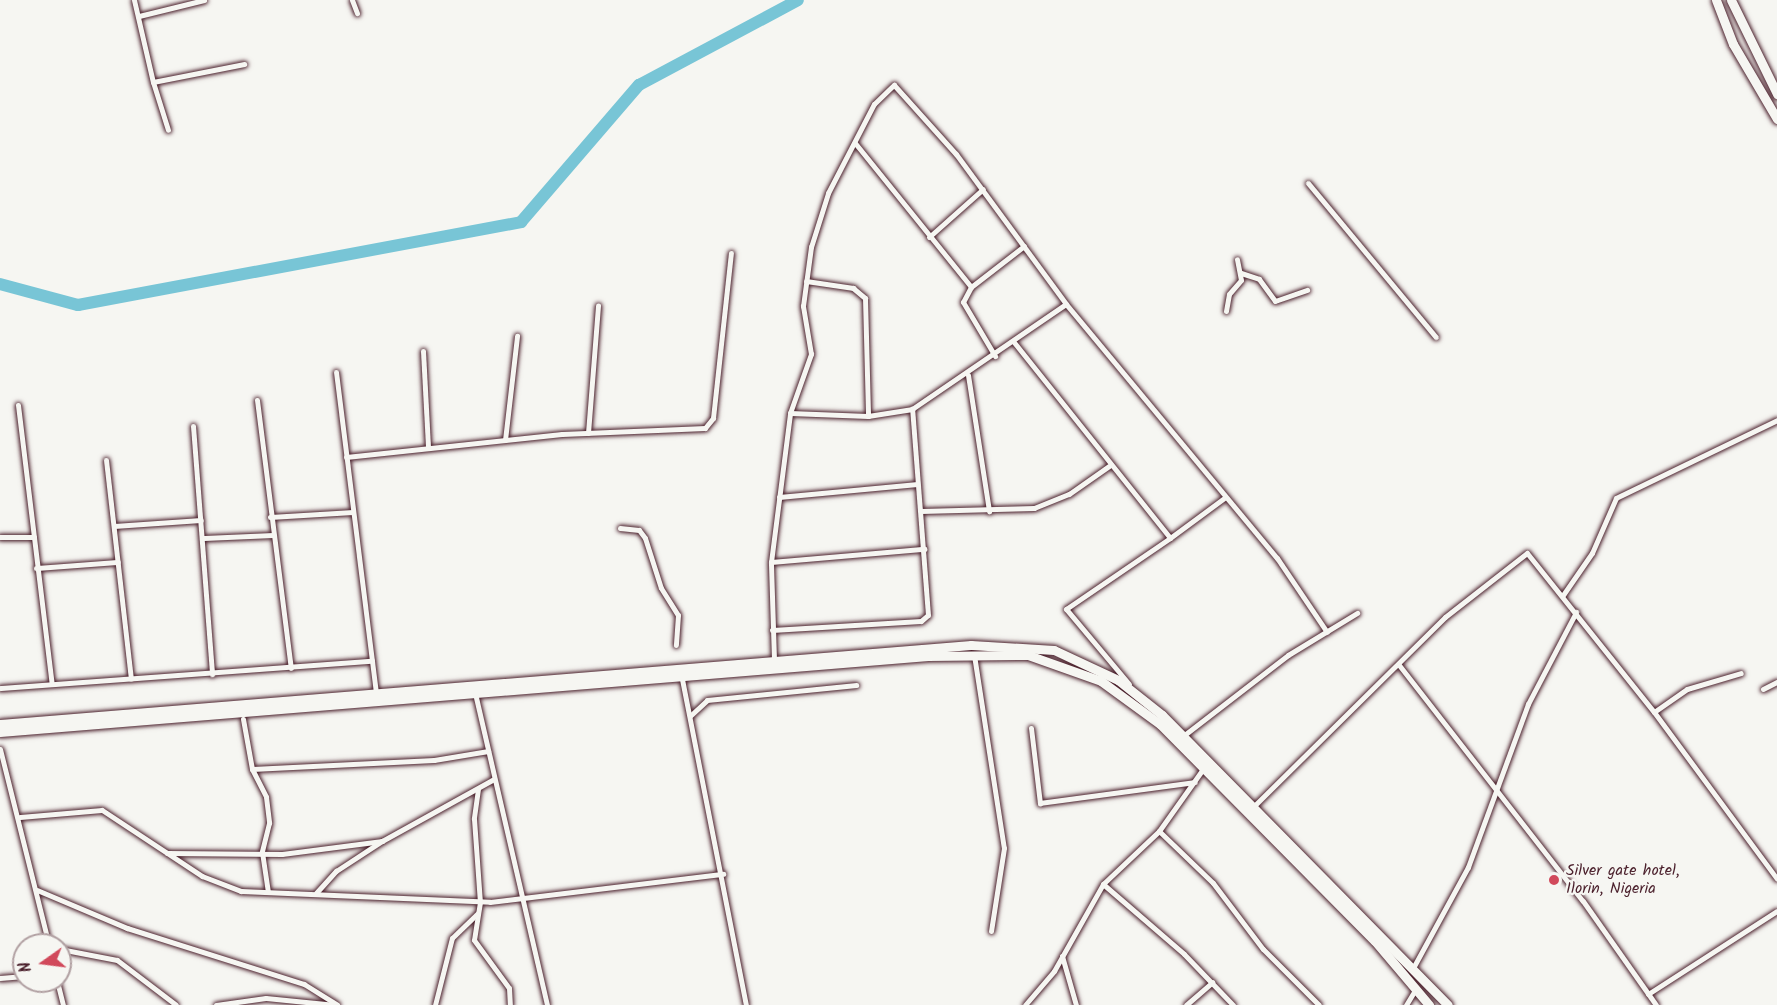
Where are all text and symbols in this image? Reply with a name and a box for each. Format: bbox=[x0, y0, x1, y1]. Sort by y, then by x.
place label: Silver gate hotel, Ilorin, Nigeria bbox=[1566, 861, 1680, 899]
marker: Silver gate hotel, Ilorin, Nigeria bbox=[1547, 873, 1561, 887]
north arrow bbox=[12, 933, 72, 993]
text: N bbox=[13, 959, 39, 975]

